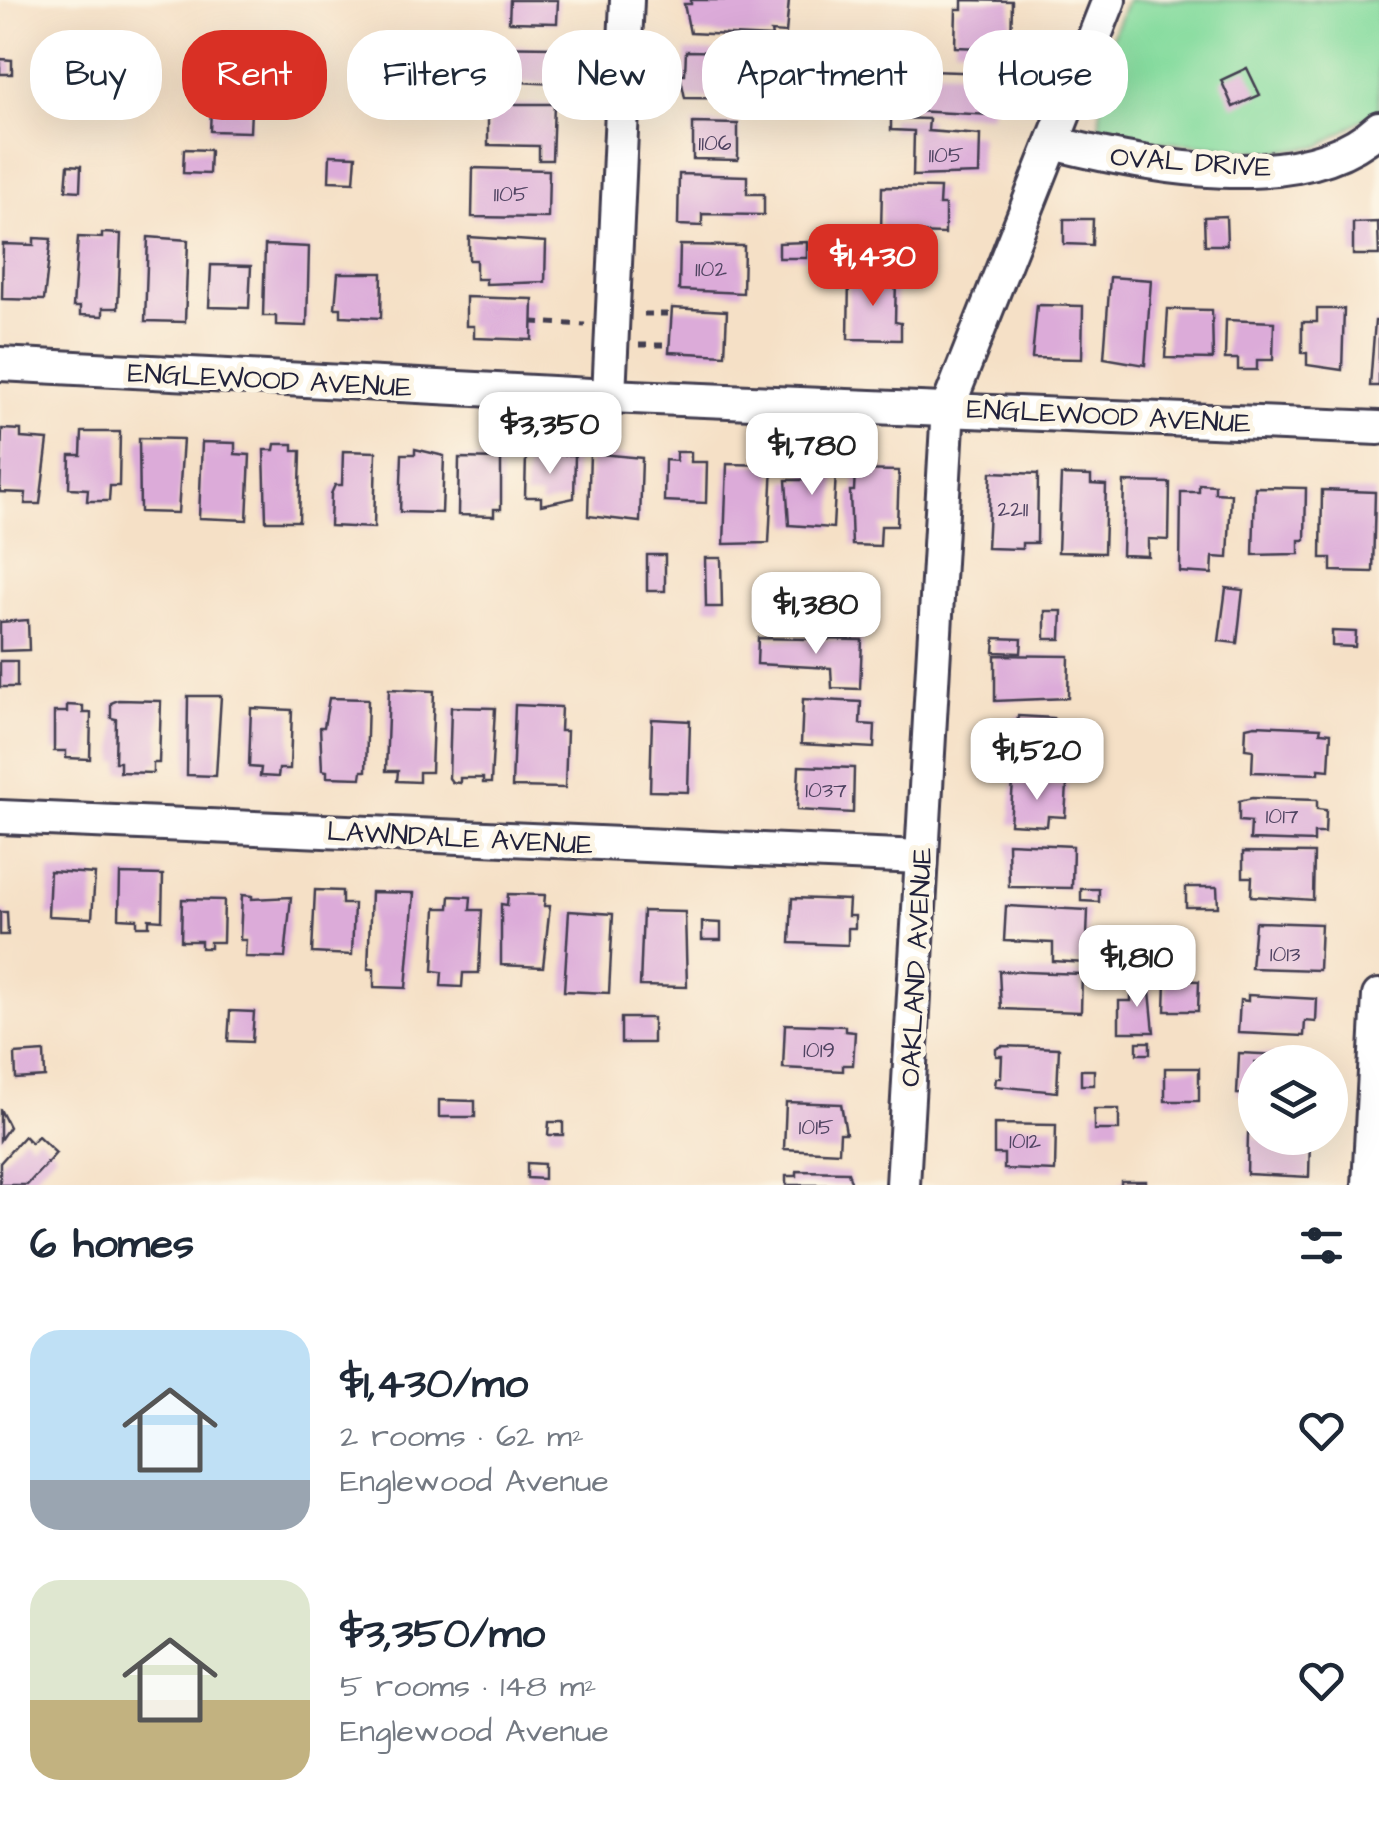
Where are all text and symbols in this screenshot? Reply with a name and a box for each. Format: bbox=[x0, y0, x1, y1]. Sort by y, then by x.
chip: Buy bbox=[30, 30, 162, 120]
chip: Rent bbox=[182, 30, 327, 120]
chip: Filters bbox=[347, 30, 522, 120]
chip: New bbox=[542, 30, 682, 120]
chip: Apartment bbox=[702, 30, 943, 120]
chip: House bbox=[963, 30, 1128, 120]
house number: 1106 bbox=[698, 128, 732, 159]
street label: OVAL DRIVE bbox=[1109, 137, 1273, 188]
house number: 1105 bbox=[928, 140, 964, 171]
house number: 1105 bbox=[493, 179, 529, 210]
pin: $1,430 bbox=[792, 224, 954, 309]
text: $1,430 bbox=[830, 234, 916, 279]
house number: 1102 bbox=[695, 254, 727, 285]
street label: ENGLEWOOD AVENUE bbox=[127, 354, 413, 407]
street label: ENGLEWOOD AVENUE bbox=[966, 390, 1252, 443]
pin: $3,350 bbox=[469, 392, 631, 477]
text: $3,350 bbox=[501, 402, 599, 447]
pin: $1,780 bbox=[731, 413, 893, 498]
text: $1,780 bbox=[768, 423, 856, 468]
house number: 2211 bbox=[998, 494, 1029, 525]
pin: $1,380 bbox=[735, 572, 897, 657]
text: $1,380 bbox=[774, 582, 858, 627]
pin: $1,520 bbox=[956, 718, 1118, 803]
text: $1,520 bbox=[993, 728, 1081, 773]
house number: 1037 bbox=[805, 775, 847, 806]
house number: 1017 bbox=[1265, 801, 1299, 832]
street label: LAWNDALE AVENUE bbox=[326, 812, 594, 865]
street label: OAKLAND AVENUE bbox=[891, 846, 942, 1088]
pin: $1,810 bbox=[1056, 925, 1218, 1010]
text: $1,810 bbox=[1101, 935, 1173, 980]
house number: 1013 bbox=[1270, 939, 1300, 970]
house number: 1019 bbox=[803, 1035, 835, 1066]
map controls bbox=[1238, 1045, 1348, 1155]
button: layers bbox=[1238, 1045, 1348, 1155]
house number: 1015 bbox=[798, 1112, 834, 1143]
house number: 1012 bbox=[1009, 1126, 1041, 1157]
text: 6 homes bbox=[30, 1216, 194, 1274]
icon: filters bbox=[1294, 1218, 1349, 1273]
text: $1,430/mo bbox=[340, 1356, 528, 1414]
icon: home bbox=[110, 1370, 230, 1490]
icon: heart bbox=[1294, 1403, 1349, 1458]
text: 2 rooms · 62 m² bbox=[340, 1414, 584, 1459]
text: Englewood Avenue bbox=[340, 1459, 609, 1504]
text: $3,350/mo bbox=[340, 1606, 545, 1664]
icon: home bbox=[110, 1620, 230, 1740]
icon: heart bbox=[1294, 1653, 1349, 1708]
text: 5 rooms · 148 m² bbox=[340, 1664, 597, 1709]
text: Englewood Avenue bbox=[340, 1709, 609, 1754]

